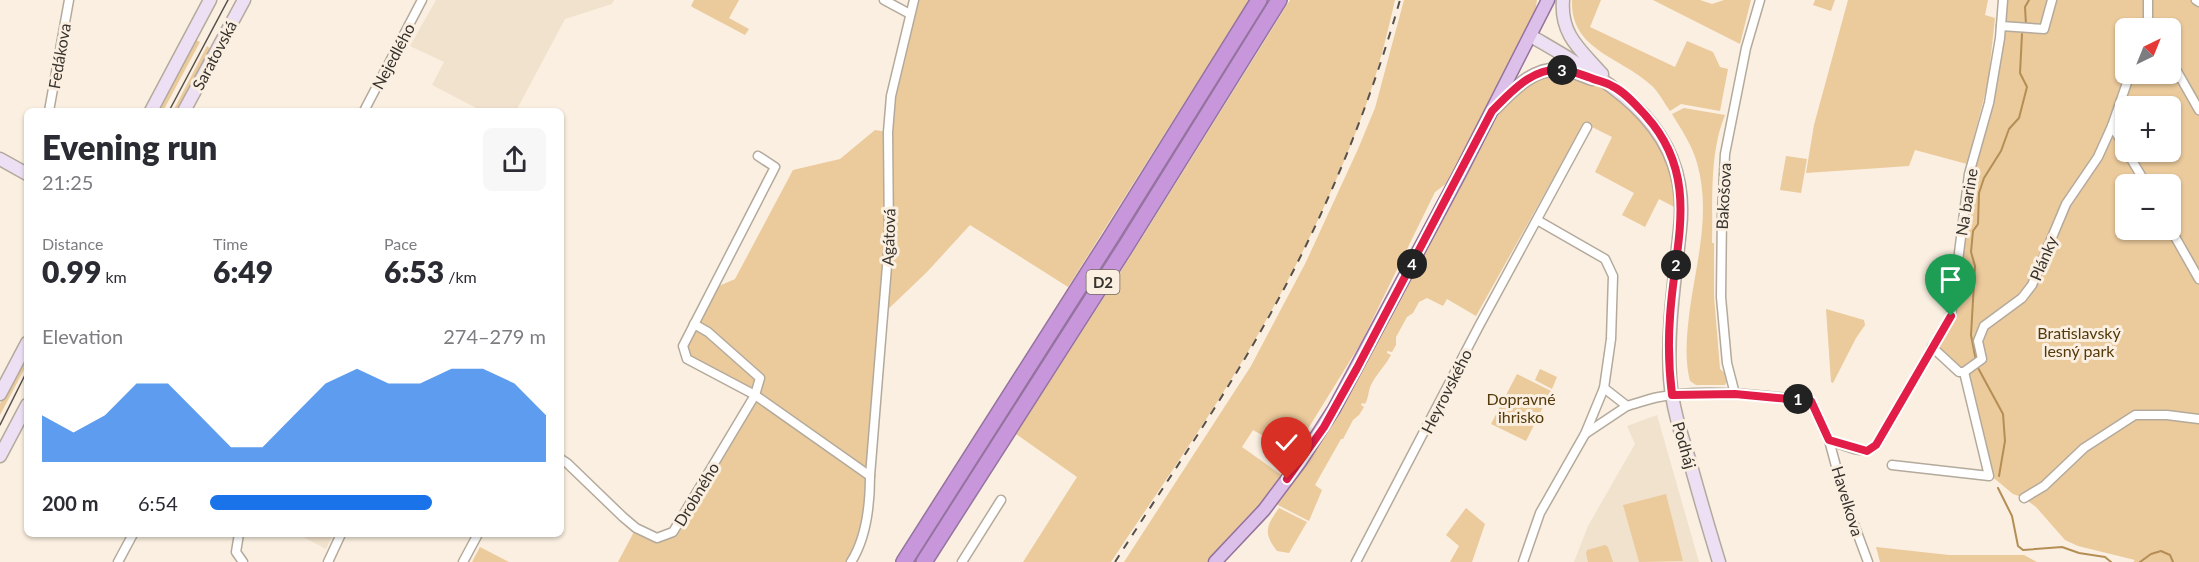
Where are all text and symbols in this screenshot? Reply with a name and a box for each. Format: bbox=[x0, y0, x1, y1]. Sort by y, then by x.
street label: Saratovská bbox=[188, 17, 240, 93]
north arrow bbox=[2115, 18, 2181, 84]
map controls bbox=[2115, 18, 2181, 240]
street label: Nejedlého bbox=[368, 20, 418, 92]
street label: Fedákova bbox=[44, 22, 74, 90]
pin: 3 bbox=[1547, 55, 1577, 85]
text: 3 bbox=[1557, 60, 1567, 79]
button: + bbox=[2115, 96, 2181, 162]
text: Evening run bbox=[42, 127, 217, 167]
button: share bbox=[483, 128, 546, 191]
street label: Bakošova bbox=[1712, 162, 1734, 230]
street label: Na barine bbox=[1951, 167, 1981, 237]
text: 21:25 bbox=[42, 170, 93, 194]
button: − bbox=[2115, 174, 2181, 240]
street label: Agátová bbox=[878, 208, 898, 266]
street label: Plánky bbox=[2025, 232, 2061, 283]
text: Distance bbox=[42, 234, 103, 253]
text: Time bbox=[213, 234, 248, 253]
text: Pace bbox=[384, 234, 417, 253]
pin: 4 bbox=[1397, 249, 1427, 279]
pin: 2 bbox=[1661, 250, 1691, 280]
text: 0.99 bbox=[42, 253, 101, 289]
text: 6:49 bbox=[213, 253, 273, 289]
text: 6:53 bbox=[384, 253, 444, 289]
text: 4 bbox=[1407, 254, 1417, 273]
pin bbox=[1925, 254, 1976, 316]
text: 2 bbox=[1671, 255, 1681, 274]
icon: arrive bbox=[1934, 263, 1967, 296]
text: km bbox=[101, 267, 127, 286]
text: /km bbox=[444, 267, 477, 286]
road number: D2 bbox=[1086, 270, 1120, 294]
park label: Bratislavský lesný park bbox=[2037, 323, 2121, 360]
text: Elevation bbox=[42, 324, 123, 348]
text: 274–279 m bbox=[443, 324, 546, 348]
street label: Heyrovského bbox=[1417, 346, 1475, 436]
pin: 1 bbox=[1783, 384, 1813, 414]
park label: Dopravné ihrisko bbox=[1486, 389, 1556, 426]
text: 1 bbox=[1793, 389, 1803, 408]
pin bbox=[1261, 417, 1312, 479]
street label: Podháj bbox=[1669, 419, 1701, 471]
icon: check bbox=[1270, 426, 1303, 459]
street label: Drobného bbox=[670, 459, 722, 529]
street label: Havelkova bbox=[1828, 464, 1868, 538]
text: 200 m bbox=[42, 491, 98, 515]
text: 6:54 bbox=[138, 491, 178, 515]

